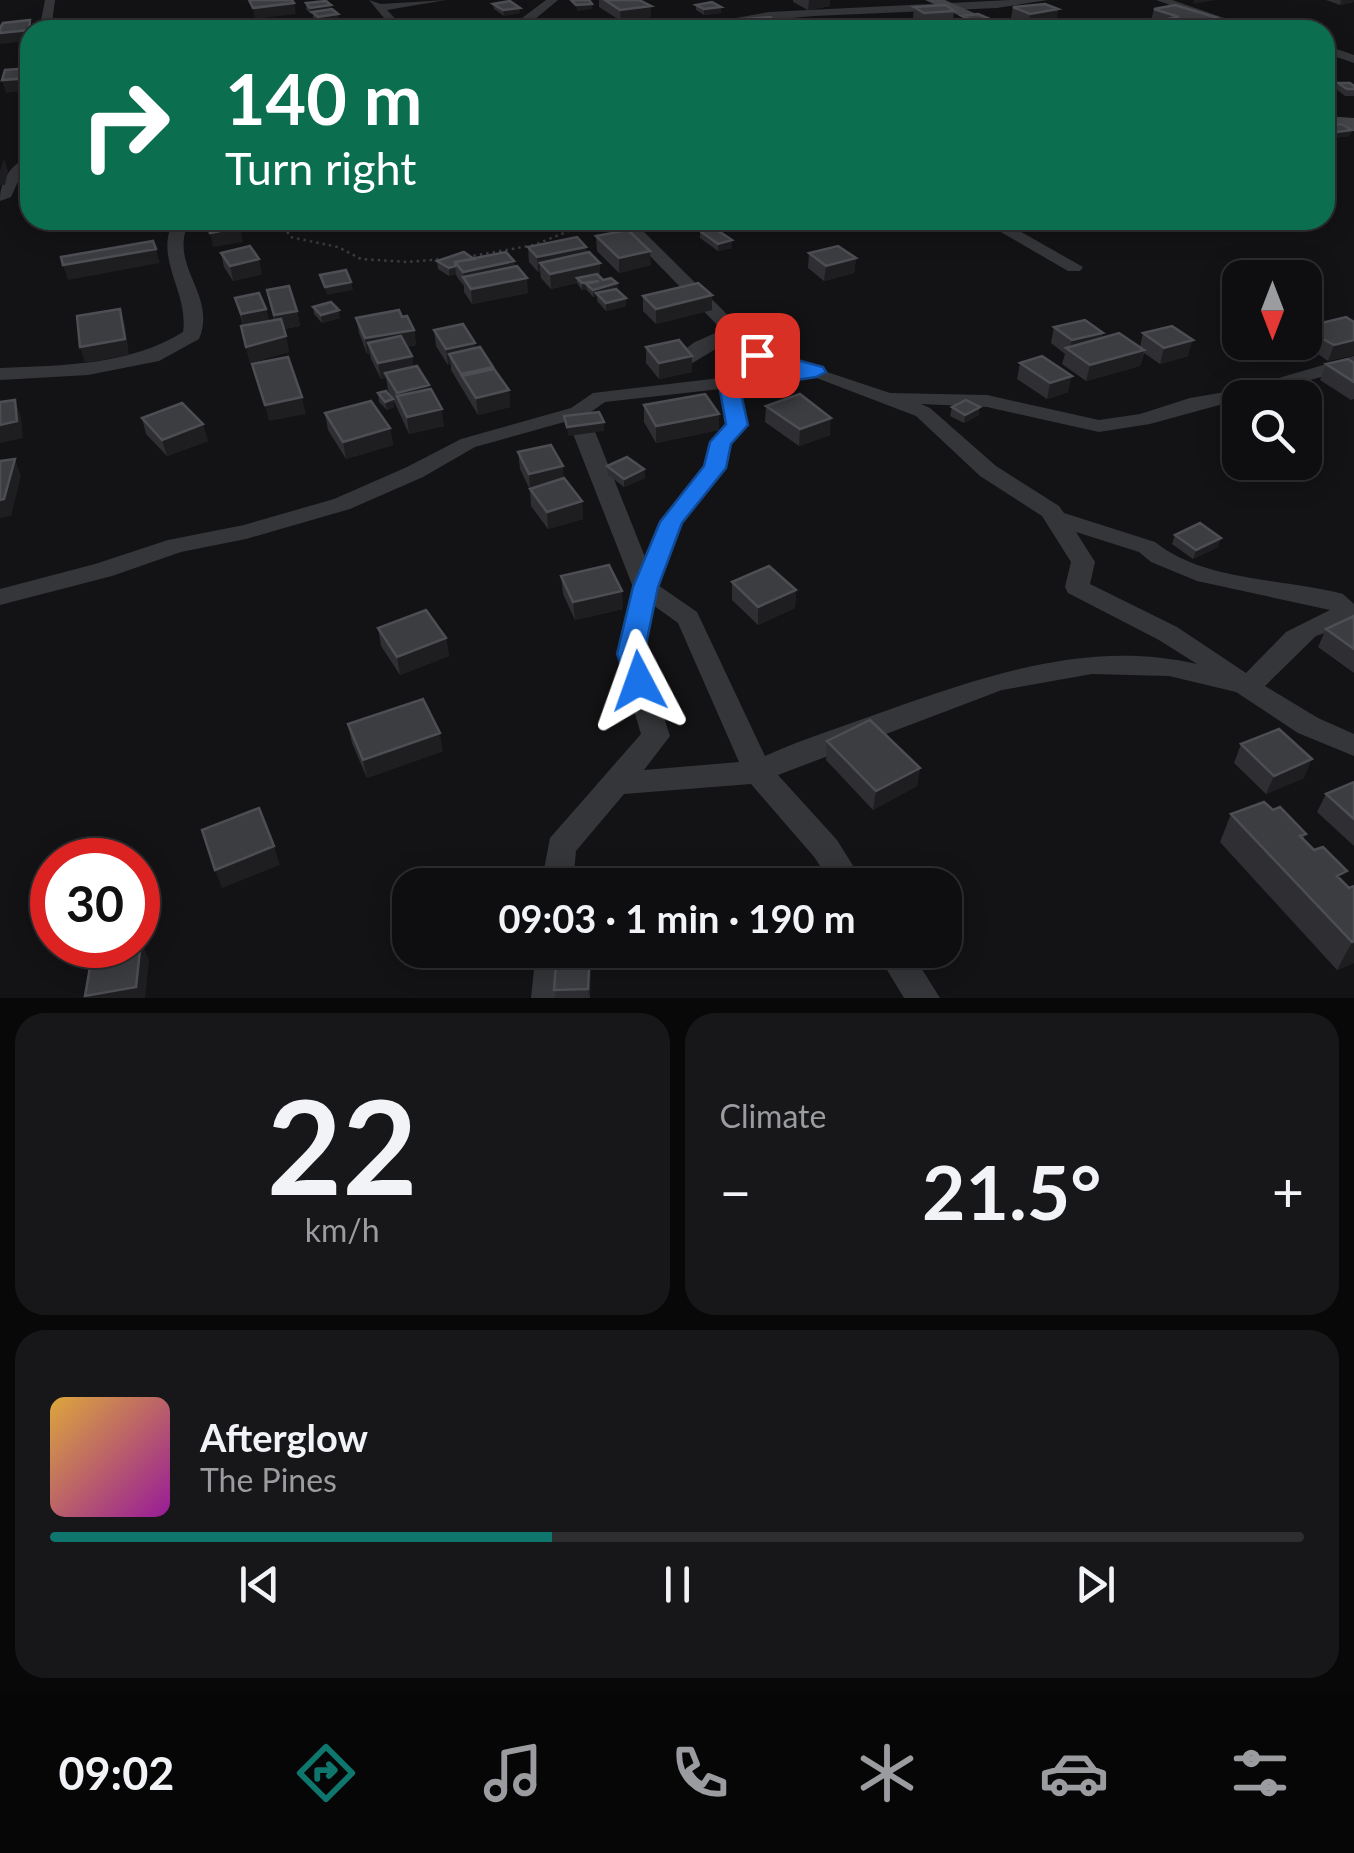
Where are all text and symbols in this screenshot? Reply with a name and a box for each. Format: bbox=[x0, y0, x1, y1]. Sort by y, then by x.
text: 140 m bbox=[225, 56, 422, 140]
icon: right bbox=[60, 60, 190, 190]
text: Turn right bbox=[225, 141, 416, 195]
north arrow bbox=[1222, 260, 1322, 360]
map controls bbox=[1222, 260, 1322, 480]
pin bbox=[715, 313, 800, 398]
icon: arrive bbox=[730, 328, 785, 383]
button: search bbox=[1222, 380, 1322, 480]
position arrow bbox=[587, 629, 691, 733]
speed limit sign: 30 bbox=[30, 838, 160, 968]
text: 09:03 · 1 min · 190 m bbox=[498, 895, 856, 941]
text: 22 bbox=[267, 1067, 418, 1223]
text: Climate bbox=[720, 1096, 826, 1135]
text: 21.5° bbox=[922, 1146, 1101, 1236]
text: − bbox=[720, 1158, 751, 1224]
text: + bbox=[1272, 1158, 1304, 1224]
text: km/h bbox=[305, 1210, 380, 1249]
text: Afterglow bbox=[200, 1414, 368, 1460]
text: The Pines bbox=[200, 1460, 337, 1499]
icon: previous bbox=[232, 1557, 287, 1612]
icon: pause bbox=[650, 1557, 705, 1612]
icon: next bbox=[1068, 1557, 1123, 1612]
icon: directions bbox=[291, 1738, 361, 1808]
icon: music bbox=[478, 1738, 548, 1808]
icon: phone bbox=[665, 1738, 735, 1808]
icon: climate bbox=[852, 1738, 922, 1808]
icon: car bbox=[1039, 1738, 1109, 1808]
icon: filters bbox=[1225, 1738, 1295, 1808]
text: 09:02 bbox=[58, 1746, 174, 1800]

